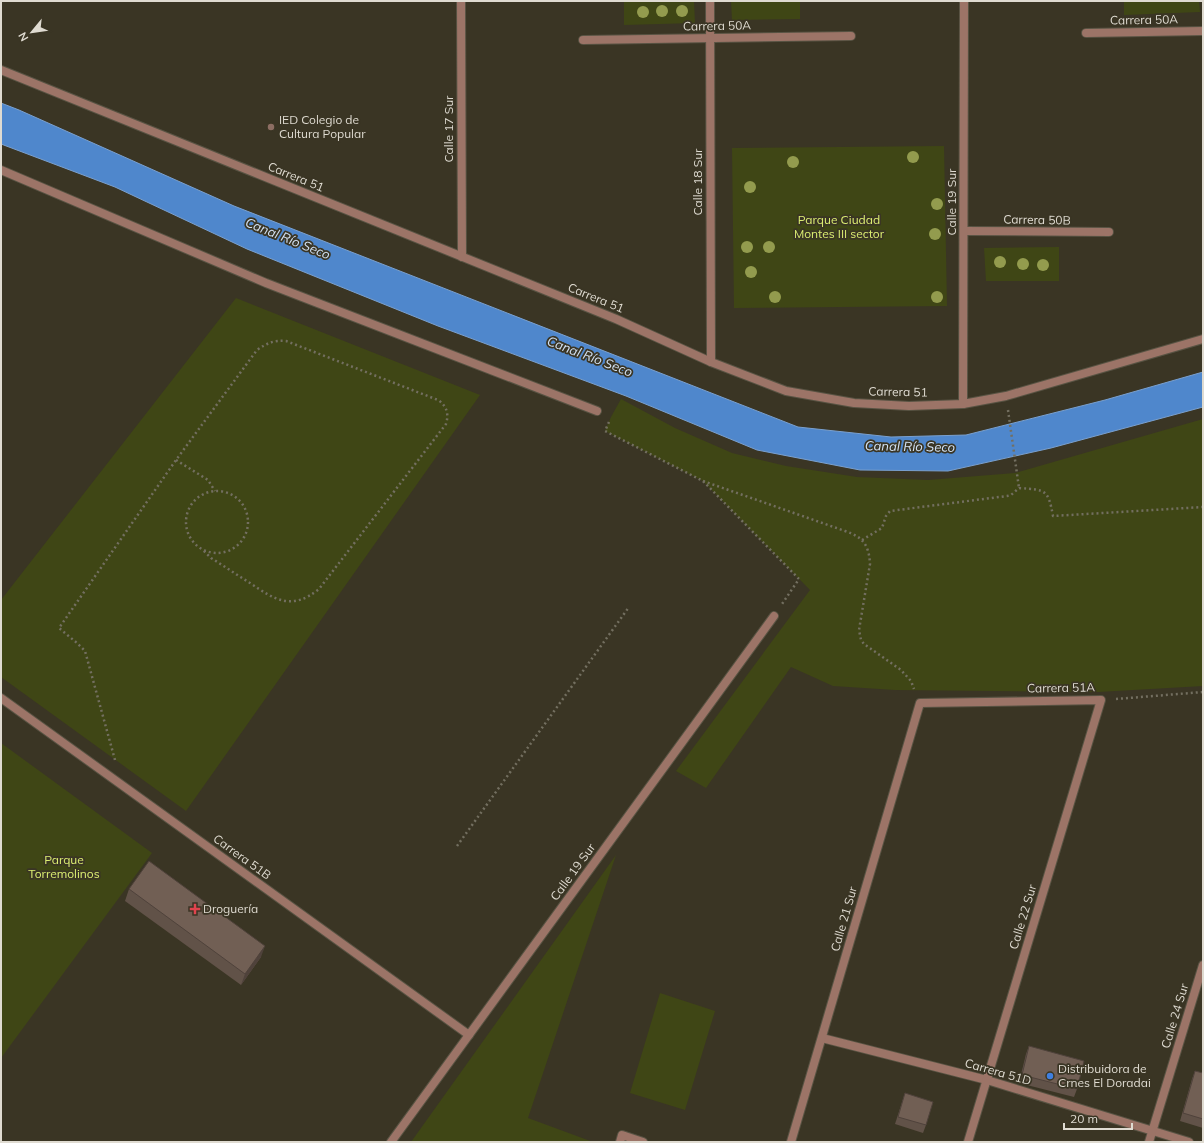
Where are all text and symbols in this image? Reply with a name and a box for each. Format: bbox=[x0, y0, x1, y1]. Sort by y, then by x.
street label: Carrera 50A bbox=[1110, 11, 1178, 28]
north arrow bbox=[12, 12, 52, 52]
street label: Carrera 50A bbox=[683, 17, 751, 34]
text: N bbox=[15, 30, 31, 44]
street label: Calle 17 Sur bbox=[441, 95, 456, 162]
place label: IED Colegio de Cultura Popular bbox=[279, 112, 366, 141]
marker: IED Colegio de Cultura Popular bbox=[266, 122, 276, 132]
street label: Calle 18 Sur bbox=[690, 148, 705, 215]
street label: Carrera 51 bbox=[266, 158, 327, 195]
street label: Calle 19 Sur bbox=[944, 168, 959, 235]
street label: Carrera 50B bbox=[1003, 211, 1071, 228]
park label: Parque Ciudad Montes III sector bbox=[794, 212, 885, 241]
water label: Canal Río Seco bbox=[243, 214, 333, 262]
street label: Carrera 51 bbox=[566, 279, 627, 316]
water label: Canal Río Seco bbox=[545, 332, 635, 380]
street label: Carrera 51 bbox=[868, 383, 928, 400]
water label: Canal Río Seco bbox=[865, 437, 955, 455]
street label: Carrera 51A bbox=[1027, 679, 1095, 696]
street label: Carrera 51B bbox=[211, 831, 274, 883]
street label: Calle 19 Sur bbox=[547, 840, 599, 903]
park label: Parque Torremolinos bbox=[28, 852, 100, 881]
street label: Calle 22 Sur bbox=[1006, 882, 1040, 951]
street label: Calle 21 Sur bbox=[827, 884, 860, 953]
place label: Droguería bbox=[203, 901, 258, 916]
marker: Droguería bbox=[190, 904, 200, 914]
street label: Calle 24 Sur bbox=[1158, 981, 1192, 1050]
street label: Carrera 51D bbox=[963, 1055, 1033, 1088]
place label: Distribuidora de Crnes El Doradai bbox=[1058, 1061, 1151, 1090]
marker: Distribuidora de Crnes El Doradai bbox=[1045, 1071, 1055, 1081]
scale bar bbox=[1064, 1105, 1132, 1131]
text: 20 m bbox=[1070, 1111, 1098, 1126]

